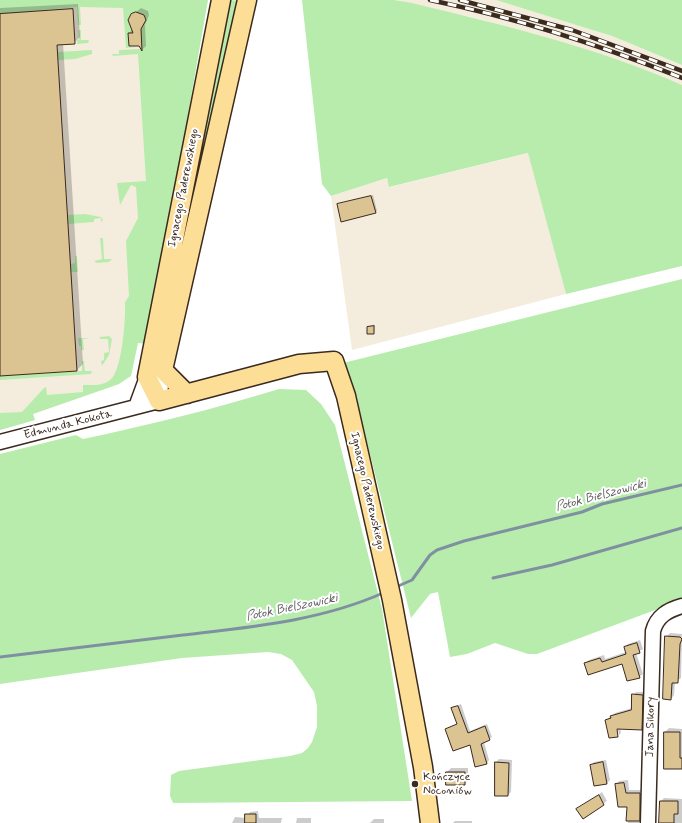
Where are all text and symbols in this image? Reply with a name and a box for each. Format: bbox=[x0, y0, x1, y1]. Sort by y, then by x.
street label: Ignacego Paderewskiego bbox=[165, 128, 203, 248]
street label: Edmunda Kokota bbox=[22, 407, 114, 443]
street label: Ignacego Paderewskiego bbox=[346, 431, 388, 551]
water label: Potok Bielszowicki bbox=[554, 476, 648, 516]
water label: Potok Bielszowicki bbox=[245, 591, 339, 625]
street label: Jana Sikory bbox=[643, 697, 659, 757]
place label: Kończyce Noconiów bbox=[423, 770, 472, 798]
marker: Kończyce Noconiów bbox=[410, 779, 420, 789]

